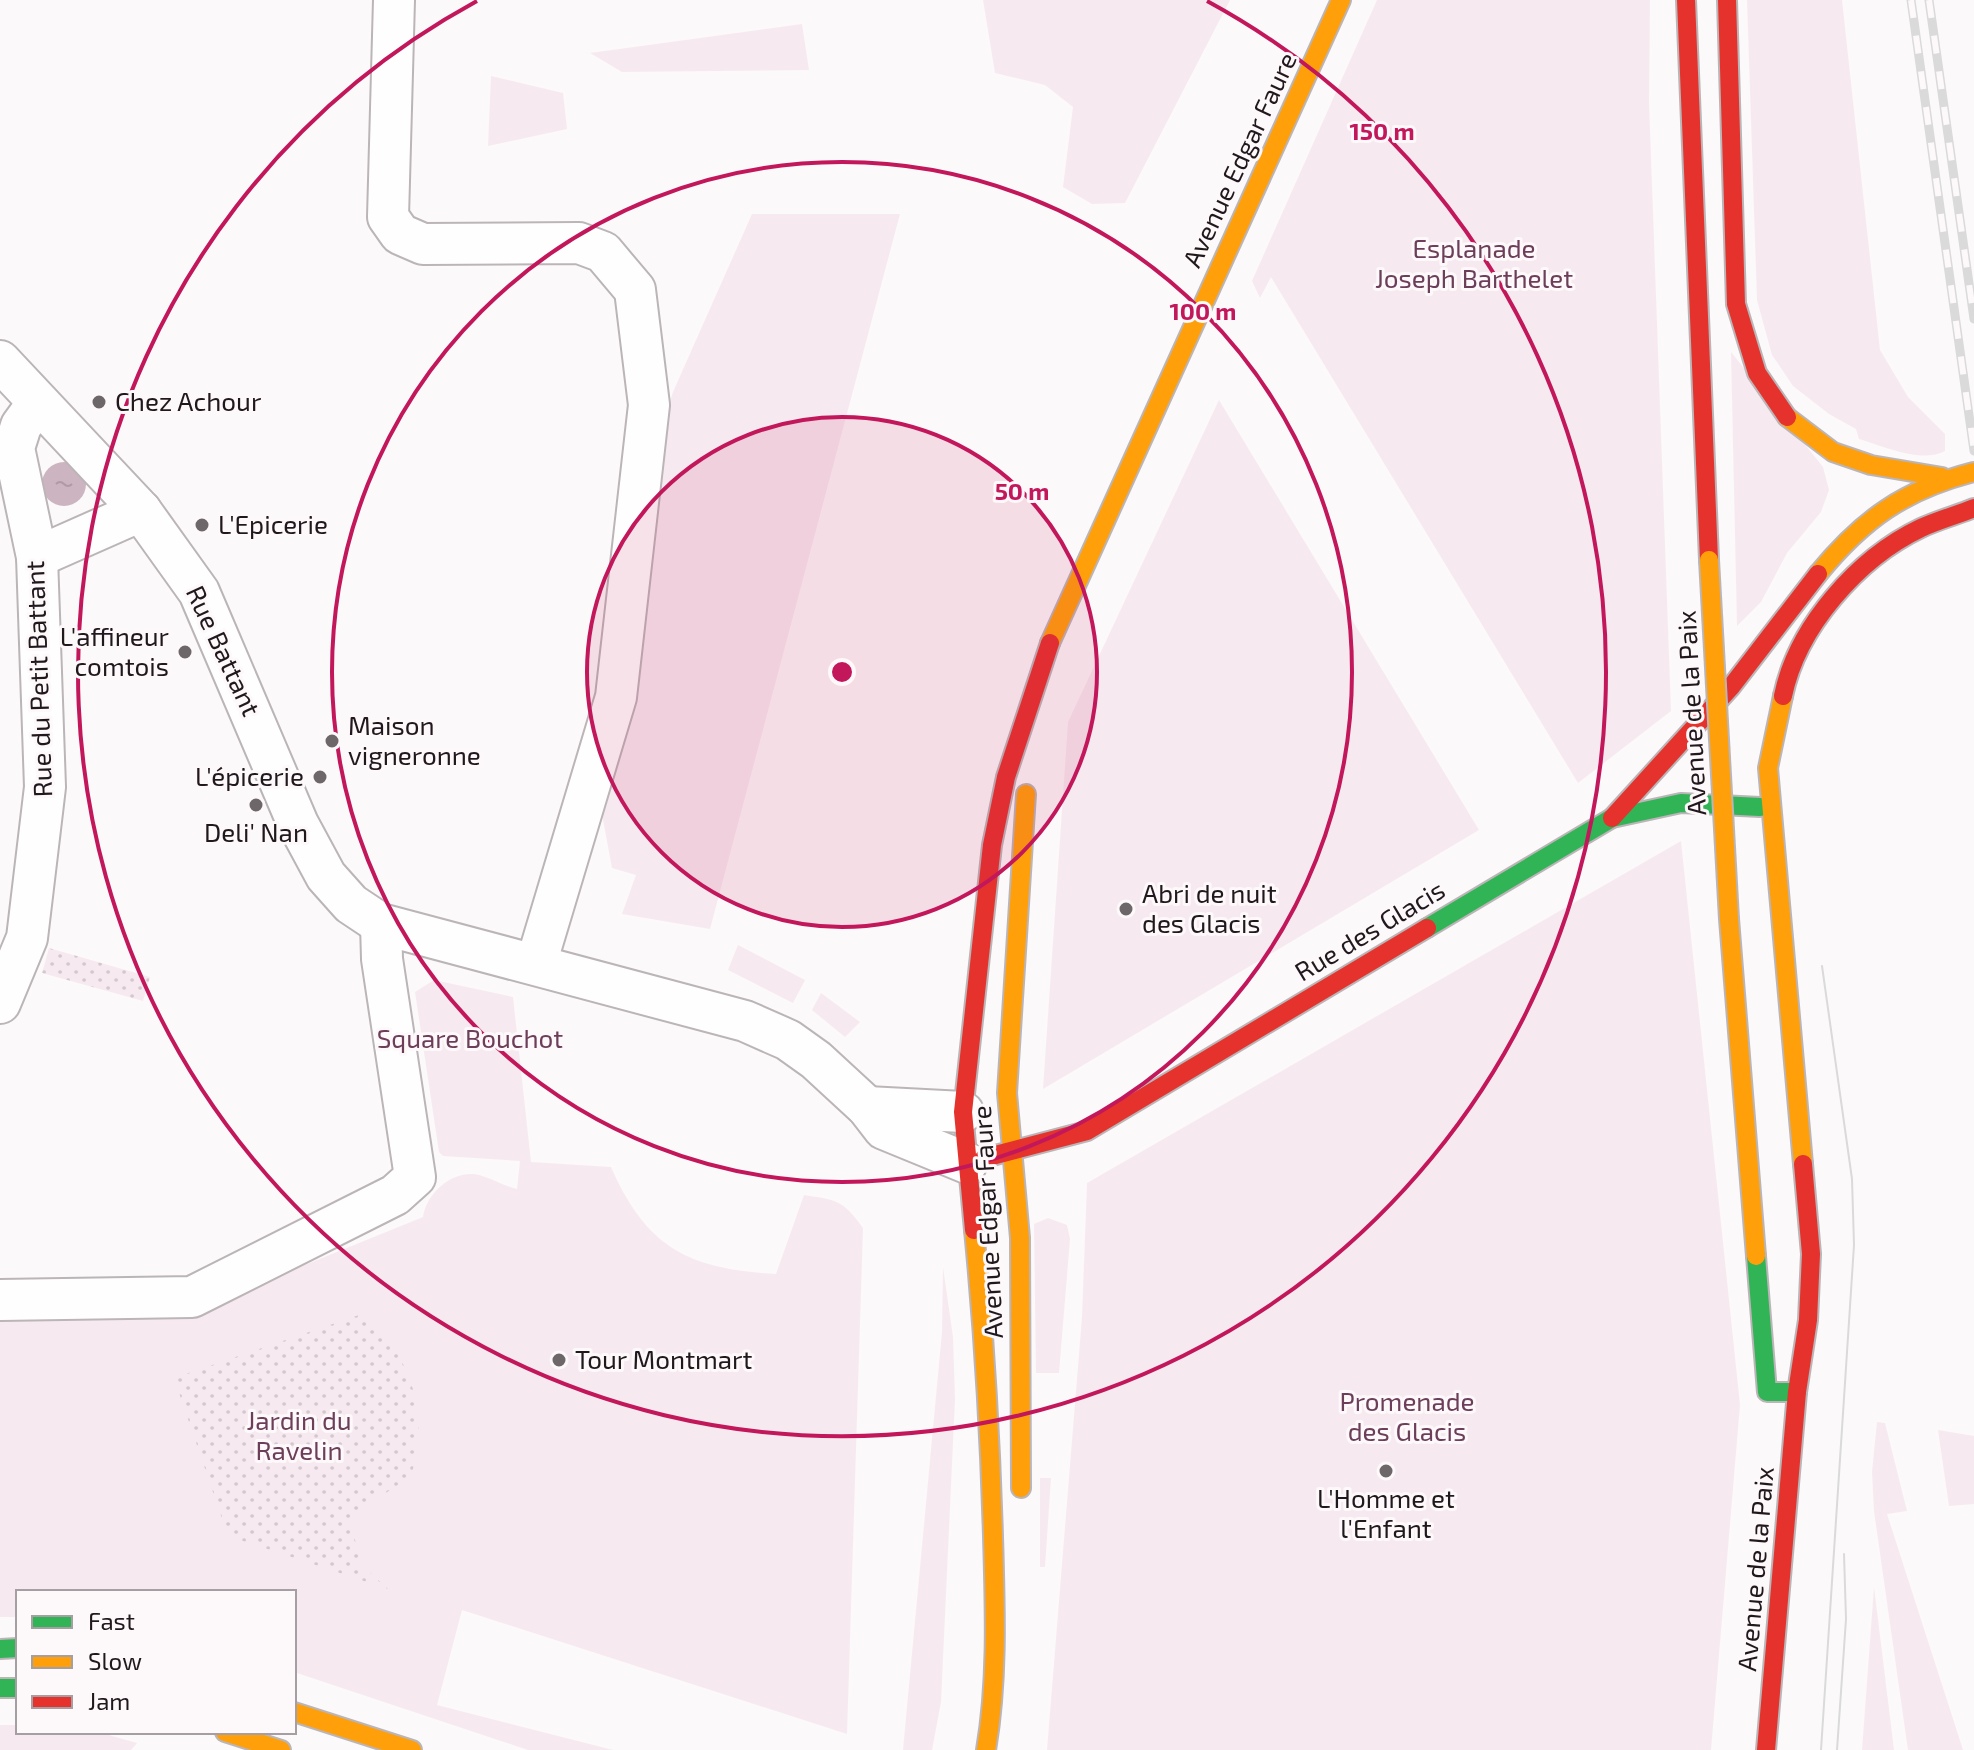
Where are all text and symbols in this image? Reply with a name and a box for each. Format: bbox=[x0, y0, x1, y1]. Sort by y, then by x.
street label: Avenue Edgar Faure bbox=[1175, 47, 1302, 272]
text: 150 m bbox=[1349, 116, 1415, 145]
park label: Esplanade Joseph Barthelet bbox=[1375, 232, 1573, 293]
text: 100 m bbox=[1170, 296, 1236, 325]
place label: Chez Achour bbox=[115, 385, 261, 416]
marker: Chez Achour bbox=[90, 393, 108, 411]
text: 50 m bbox=[995, 476, 1049, 505]
place label: L'Epicerie bbox=[218, 508, 328, 539]
marker: L'Epicerie bbox=[193, 516, 211, 534]
street label: Rue du Petit Battant bbox=[18, 560, 57, 798]
street label: Rue Battant bbox=[181, 580, 268, 721]
street label: Avenue de la Paix bbox=[1670, 610, 1711, 816]
place label: L'affineur comtois bbox=[60, 620, 169, 681]
marker: L'affineur comtois bbox=[176, 643, 194, 661]
centre of rings bbox=[828, 658, 856, 686]
place label: Maison vigneronne bbox=[348, 709, 481, 770]
marker: Maison vigneronne bbox=[323, 732, 341, 750]
place label: L'épicerie bbox=[195, 760, 304, 791]
marker: L'épicerie bbox=[311, 768, 329, 786]
marker: Deli' Nan bbox=[247, 796, 265, 814]
place label: Deli' Nan bbox=[204, 816, 308, 847]
street label: Rue des Glacis bbox=[1289, 873, 1450, 987]
place label: Abri de nuit des Glacis bbox=[1142, 877, 1277, 938]
marker: Abri de nuit des Glacis bbox=[1117, 900, 1135, 918]
park label: Square Bouchot bbox=[377, 1022, 563, 1053]
street label: Avenue Edgar Faure bbox=[965, 1105, 1008, 1339]
place label: Tour Montmart bbox=[575, 1343, 753, 1374]
marker: Tour Montmart bbox=[550, 1351, 568, 1369]
park label: Promenade des Glacis bbox=[1339, 1385, 1475, 1446]
park label: Jardin du Ravelin bbox=[246, 1404, 352, 1465]
marker: L'Homme et l'Enfant bbox=[1377, 1462, 1395, 1480]
street label: Avenue de la Paix bbox=[1730, 1465, 1779, 1672]
place label: L'Homme et l'Enfant bbox=[1317, 1482, 1455, 1543]
legend bbox=[16, 1590, 296, 1734]
text: Fast bbox=[88, 1606, 135, 1635]
text: Slow bbox=[88, 1646, 142, 1675]
text: Jam bbox=[88, 1686, 130, 1715]

